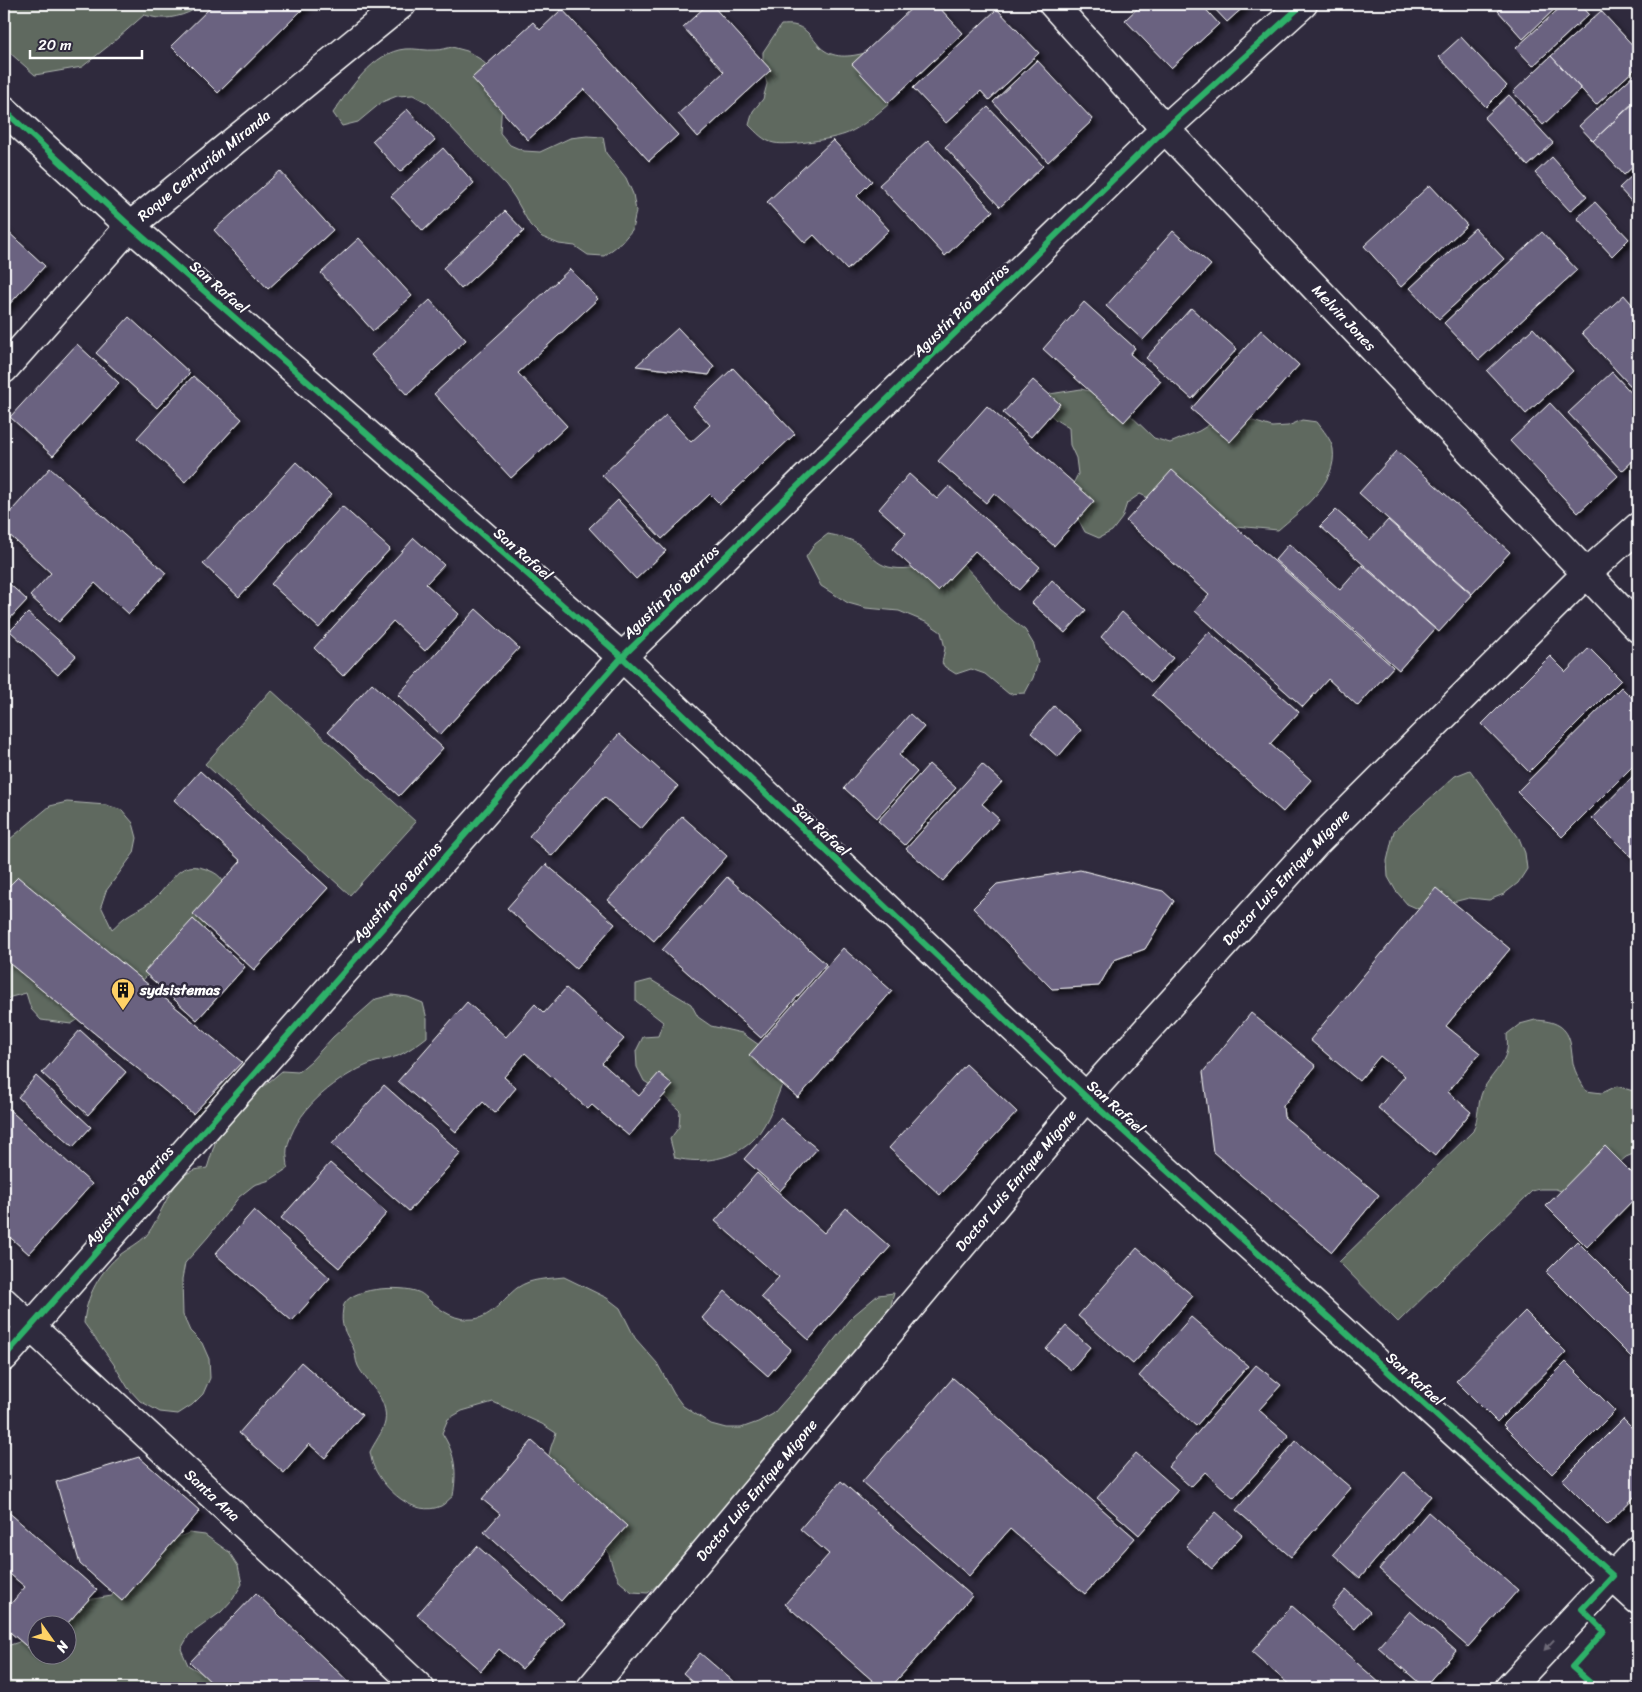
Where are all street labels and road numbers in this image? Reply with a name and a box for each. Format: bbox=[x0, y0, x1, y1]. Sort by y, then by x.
street label: Roque Centurión Miranda bbox=[131, 103, 277, 228]
street label: San Rafael bbox=[183, 254, 255, 321]
street label: Agustín Pío Barrios bbox=[906, 256, 1016, 364]
street label: Melvin Jones bbox=[1305, 278, 1383, 358]
street label: San Rafael bbox=[487, 521, 559, 588]
street label: Agustín Pío Barrios bbox=[616, 538, 726, 646]
street label: San Rafael bbox=[786, 795, 857, 863]
street label: Doctor Luis Enrique Migone bbox=[1216, 802, 1357, 952]
street label: Agustín Pío Barrios bbox=[345, 835, 449, 949]
street label: San Rafael bbox=[1081, 1073, 1152, 1141]
street label: Doctor Luis Enrique Migone bbox=[949, 1103, 1084, 1258]
street label: Agustín Pío Barrios bbox=[77, 1139, 181, 1253]
street label: San Rafael bbox=[1380, 1345, 1451, 1413]
street label: Doctor Luis Enrique Migone bbox=[689, 1413, 824, 1567]
street label: Santa Ana bbox=[178, 1462, 247, 1528]

